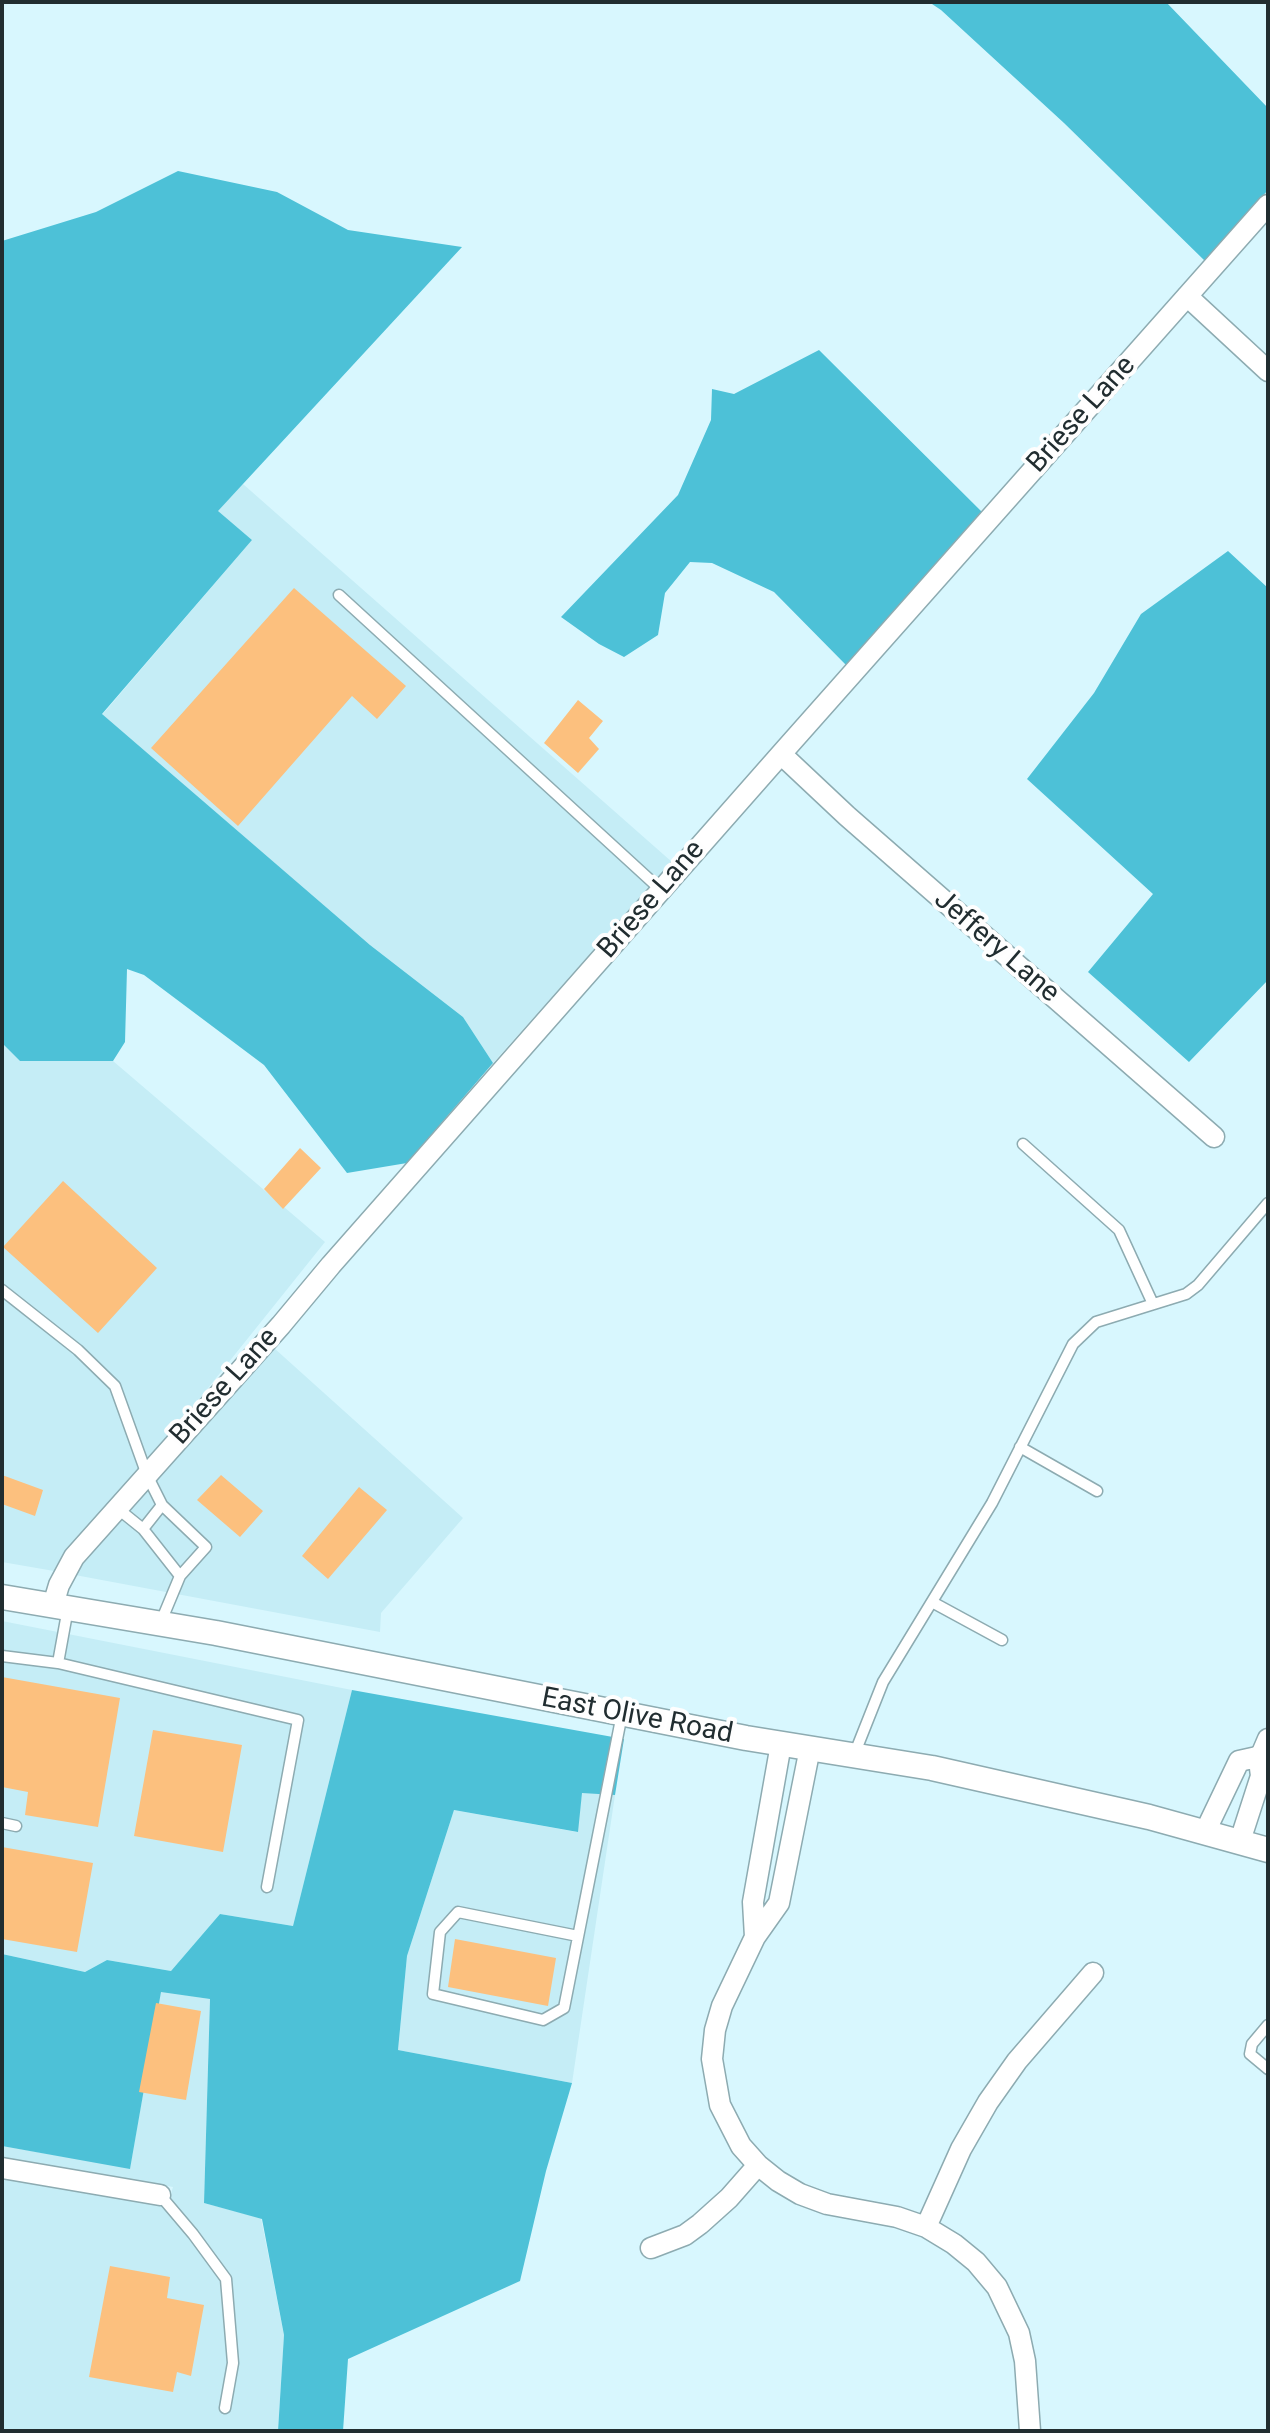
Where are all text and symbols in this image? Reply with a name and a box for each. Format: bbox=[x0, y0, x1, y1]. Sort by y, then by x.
street label: Briese Lane bbox=[1021, 350, 1143, 480]
street label: Briese Lane bbox=[592, 834, 712, 966]
street label: Jeffery Lane bbox=[927, 884, 1065, 1010]
street label: Briese Lane bbox=[164, 1322, 286, 1452]
street label: East Olive Road bbox=[539, 1682, 735, 1752]

